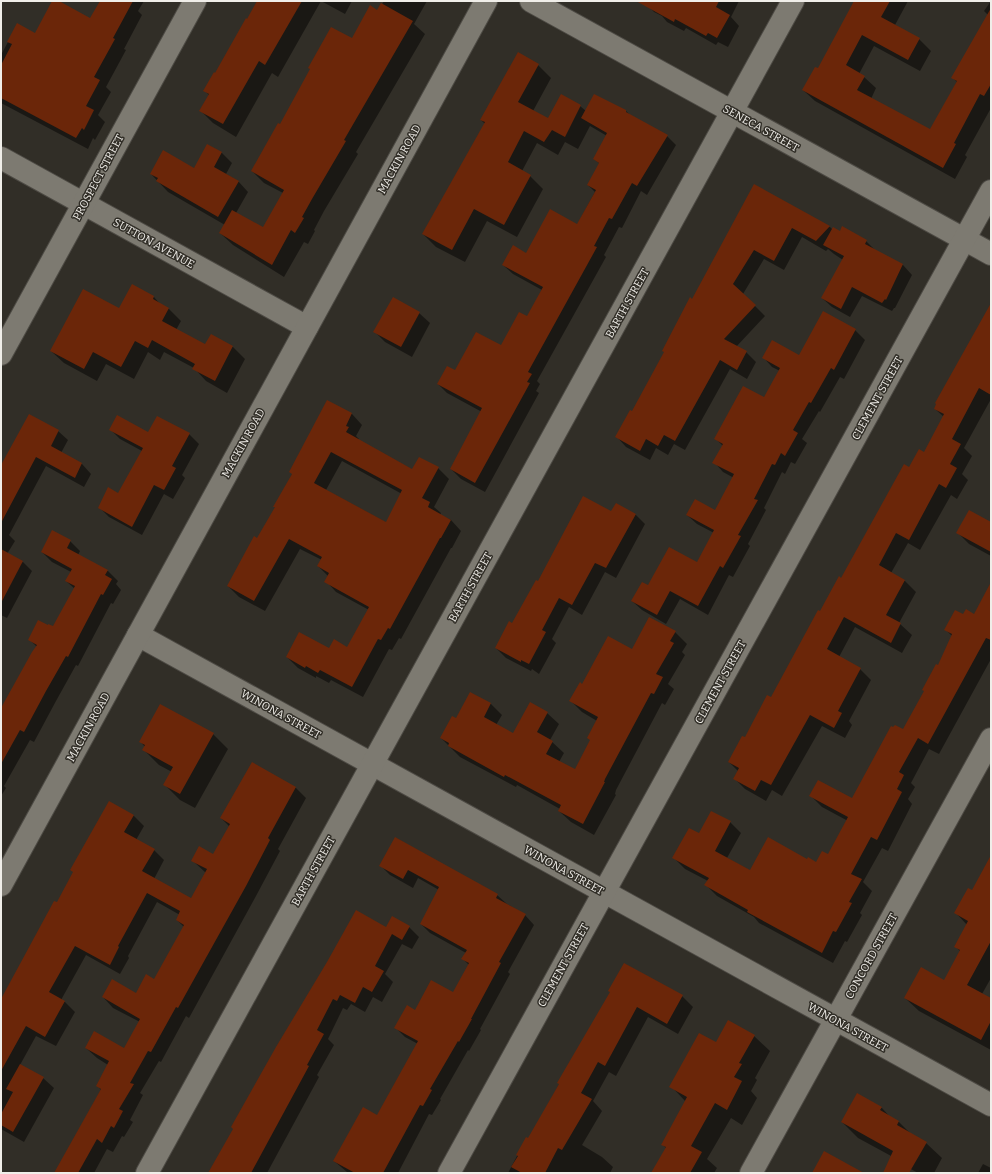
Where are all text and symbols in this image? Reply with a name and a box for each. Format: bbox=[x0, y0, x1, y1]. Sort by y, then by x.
street label: SENECA STREET bbox=[721, 102, 801, 155]
street label: MACKIN ROAD bbox=[375, 123, 424, 196]
street label: PROSPECT STREET bbox=[70, 132, 127, 222]
street label: SUTTON AVENUE bbox=[111, 216, 197, 271]
street label: BARTH STREET bbox=[603, 266, 652, 340]
street label: CLEMENT STREET bbox=[849, 354, 906, 442]
street label: MACKIN ROAD bbox=[219, 407, 268, 480]
street label: BARTH STREET bbox=[446, 550, 495, 624]
street label: CLEMENT STREET bbox=[692, 638, 749, 726]
street label: WINONA STREET bbox=[238, 687, 324, 742]
street label: MACKIN ROAD bbox=[64, 691, 113, 764]
street label: BARTH STREET bbox=[289, 834, 338, 908]
street label: WINONA STREET bbox=[521, 843, 607, 898]
street label: CONCORD STREET bbox=[843, 911, 901, 1001]
street label: CLEMENT STREET bbox=[535, 921, 592, 1009]
street label: WINONA STREET bbox=[805, 1000, 891, 1055]

